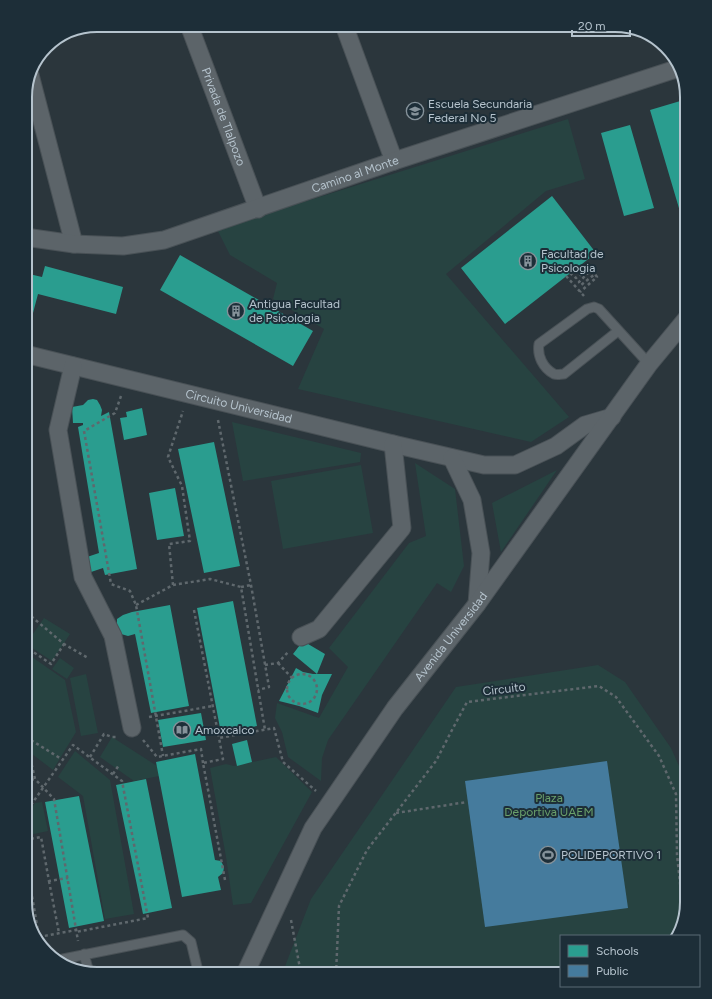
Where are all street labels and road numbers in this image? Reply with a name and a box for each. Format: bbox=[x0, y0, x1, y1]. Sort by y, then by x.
street label: Privada de Tlalpozo bbox=[199, 66, 248, 168]
street label: Camino al Monte bbox=[310, 153, 401, 196]
street label: Circuito Universidad bbox=[184, 386, 293, 426]
street label: Avenida Universidad bbox=[412, 589, 490, 684]
street label: Circuito bbox=[482, 679, 526, 699]

